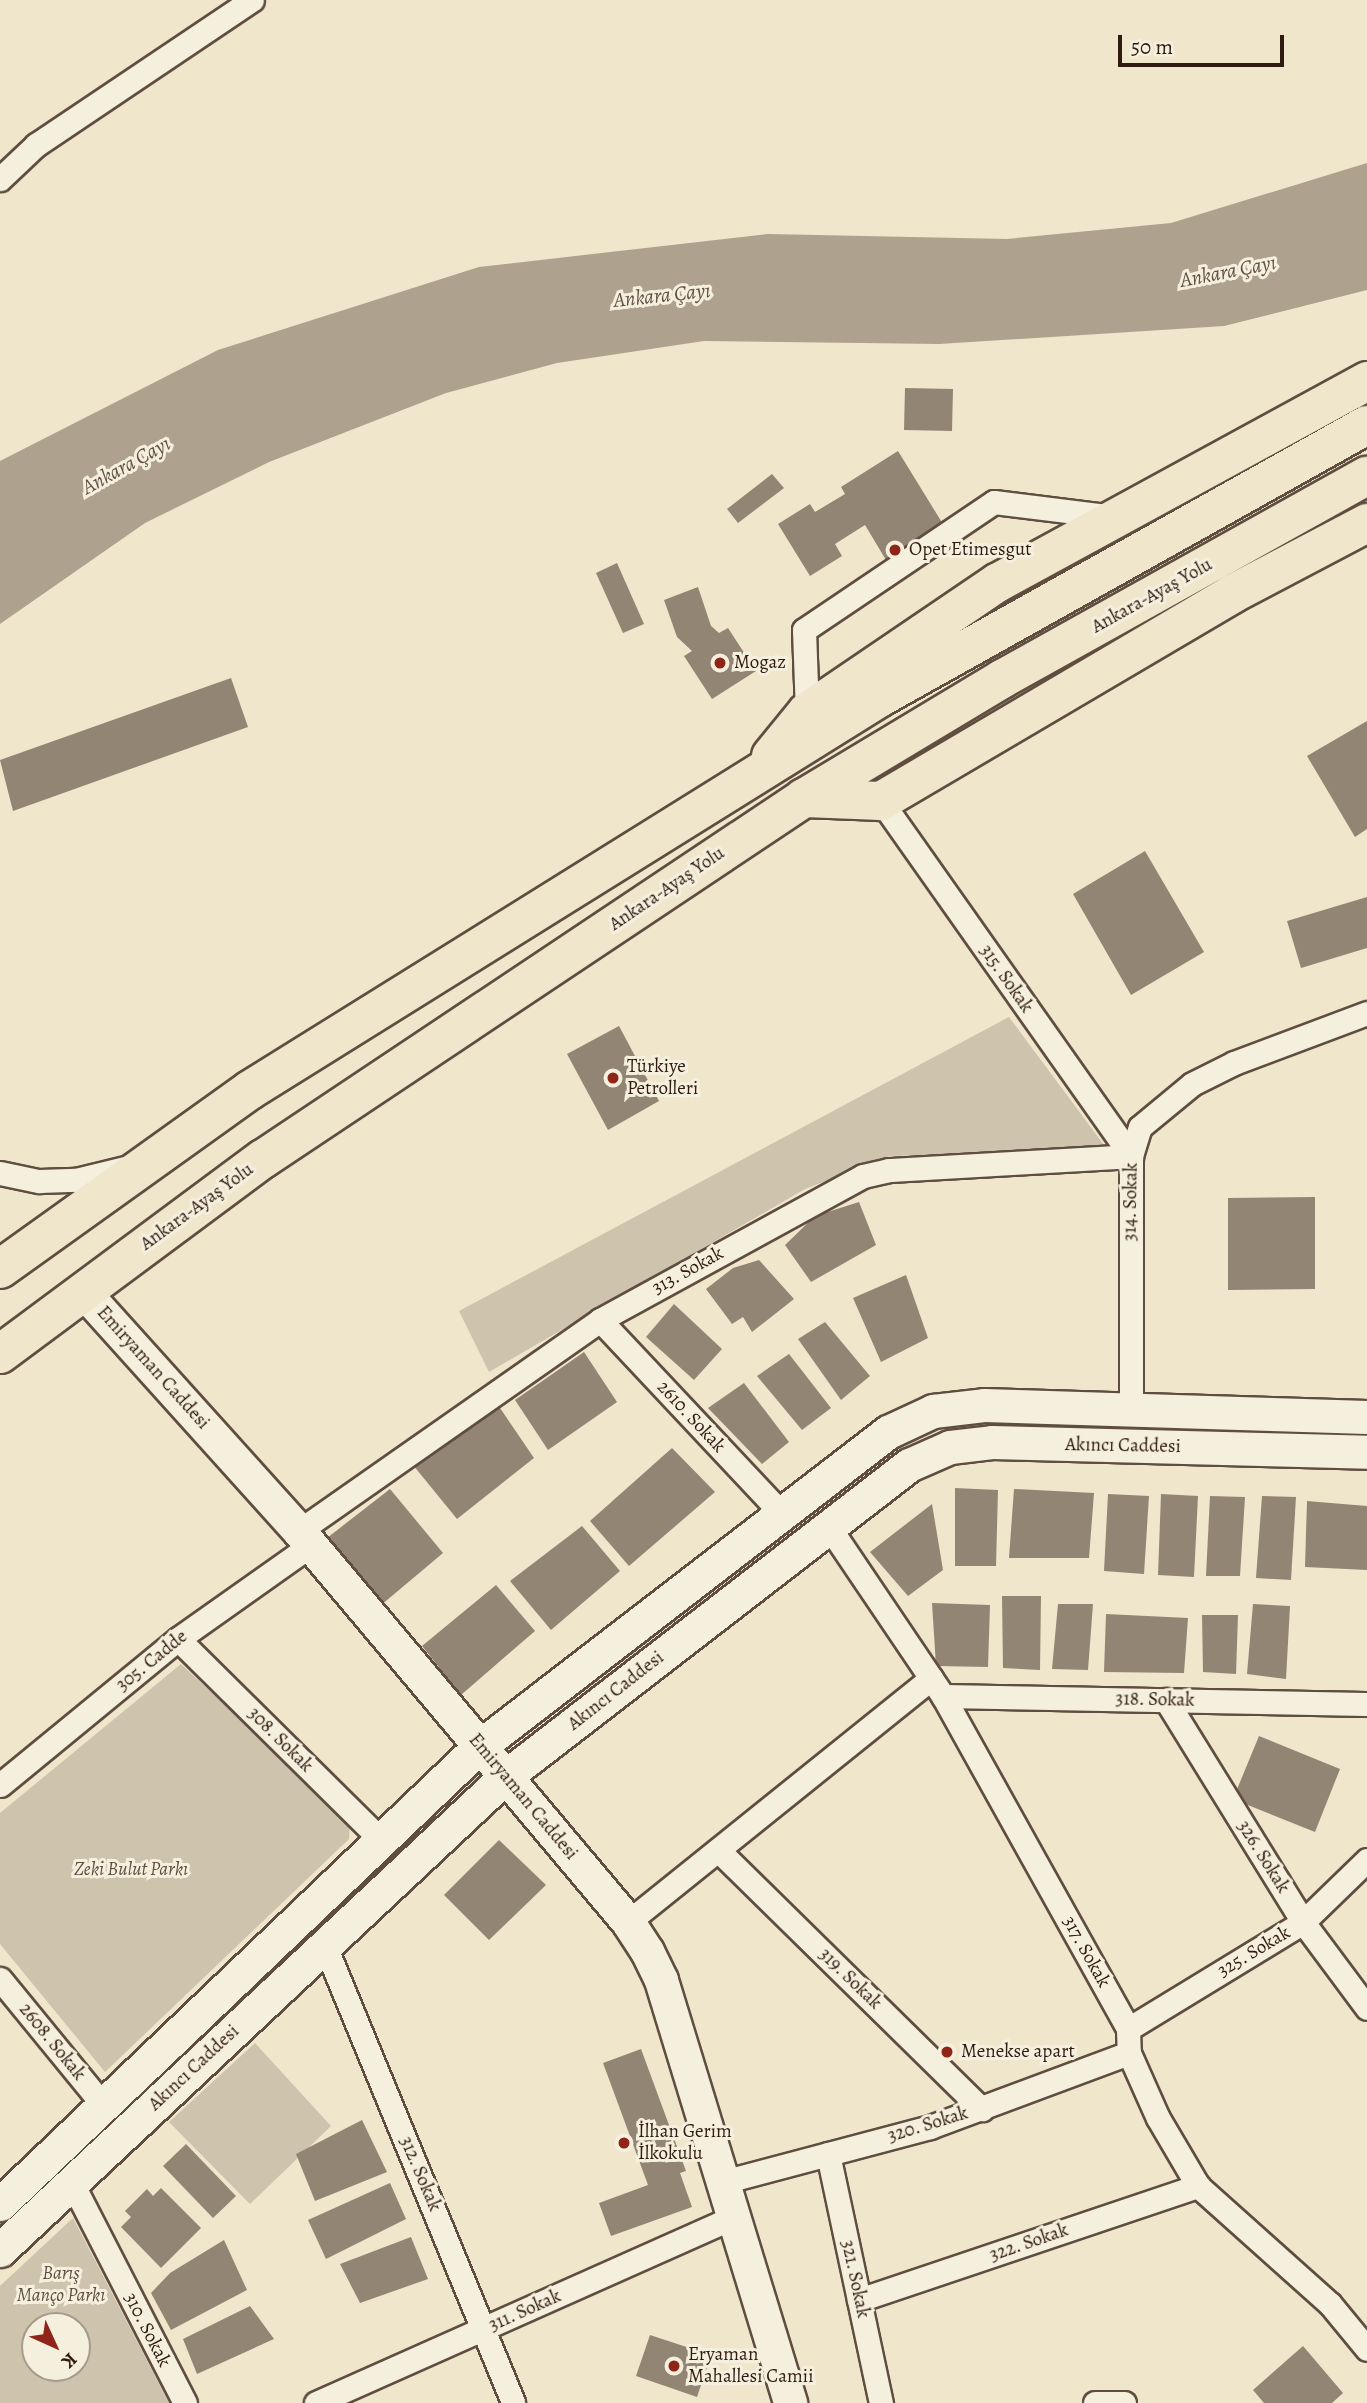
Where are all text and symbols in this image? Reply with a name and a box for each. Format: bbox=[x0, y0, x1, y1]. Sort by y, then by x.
scale bar bbox=[1122, 21, 1288, 65]
text: 50 m bbox=[1131, 33, 1173, 61]
water label: Ankara Çayı bbox=[1178, 249, 1278, 293]
water label: Ankara Çayı bbox=[612, 277, 712, 313]
water label: Ankara Çayı bbox=[77, 430, 175, 500]
place label: Opet Etimesgut bbox=[909, 539, 1032, 561]
marker: Opet Etimesgut bbox=[887, 542, 903, 558]
street label: Ankara-Ayaş Yolu bbox=[1088, 553, 1216, 639]
place label: Mogaz bbox=[734, 652, 786, 674]
marker: Mogaz bbox=[712, 655, 728, 671]
street label: Ankara-Ayaş Yolu bbox=[605, 842, 729, 936]
street label: 315. Sokak bbox=[974, 940, 1038, 1018]
place label: Türkiye Petrolleri bbox=[627, 1056, 698, 1100]
marker: Türkiye Petrolleri bbox=[605, 1070, 621, 1086]
street label: Ankara-Ayaş Yolu bbox=[136, 1158, 258, 1256]
street label: 314. Sokak bbox=[1119, 1162, 1143, 1242]
street label: 313. Sokak bbox=[648, 1242, 728, 1300]
street label: Emiryaman Caddesi bbox=[92, 1302, 214, 1434]
street label: 2610. Sokak bbox=[652, 1376, 730, 1458]
street label: Akıncı Caddesi bbox=[1065, 1434, 1181, 1458]
street label: 305. Cadde bbox=[112, 1625, 192, 1697]
street label: Akıncı Caddesi bbox=[563, 1646, 669, 1736]
street label: 318. Sokak bbox=[1115, 1688, 1195, 1712]
street label: 308. Sokak bbox=[242, 1702, 318, 1778]
street label: Emiryaman Caddesi bbox=[464, 1729, 582, 1865]
street label: 326. Sokak bbox=[1232, 1816, 1294, 1898]
park label: Zeki Bulut Parkı bbox=[74, 1859, 188, 1881]
street label: 317. Sokak bbox=[1057, 1912, 1115, 1992]
street label: 325. Sokak bbox=[1213, 1921, 1295, 1983]
street label: 319. Sokak bbox=[814, 1943, 886, 2015]
street label: 2608. Sokak bbox=[14, 1999, 90, 2085]
street label: Akıncı Caddesi bbox=[144, 2020, 244, 2116]
place label: Menekse apart bbox=[961, 2041, 1075, 2063]
marker: Menekse apart bbox=[939, 2044, 955, 2060]
street label: 320. Sokak bbox=[885, 2102, 971, 2148]
place label: İlhan Gerim İlkokulu bbox=[638, 2121, 732, 2165]
street label: 312. Sokak bbox=[394, 2133, 446, 2215]
marker: İlhan Gerim İlkokulu bbox=[616, 2135, 632, 2151]
street label: 322. Sokak bbox=[987, 2219, 1071, 2267]
street label: 321. Sokak bbox=[836, 2238, 874, 2320]
park label: Barış Manço Parkı bbox=[17, 2263, 105, 2307]
street label: 311. Sokak bbox=[485, 2285, 565, 2337]
street label: 310. Sokak bbox=[119, 2289, 175, 2371]
north arrow bbox=[21, 2312, 91, 2382]
place label: Eryaman Mahallesi Camii bbox=[688, 2344, 814, 2388]
text: K bbox=[56, 2347, 83, 2374]
marker: Eryaman Mahallesi Camii bbox=[666, 2358, 682, 2374]

